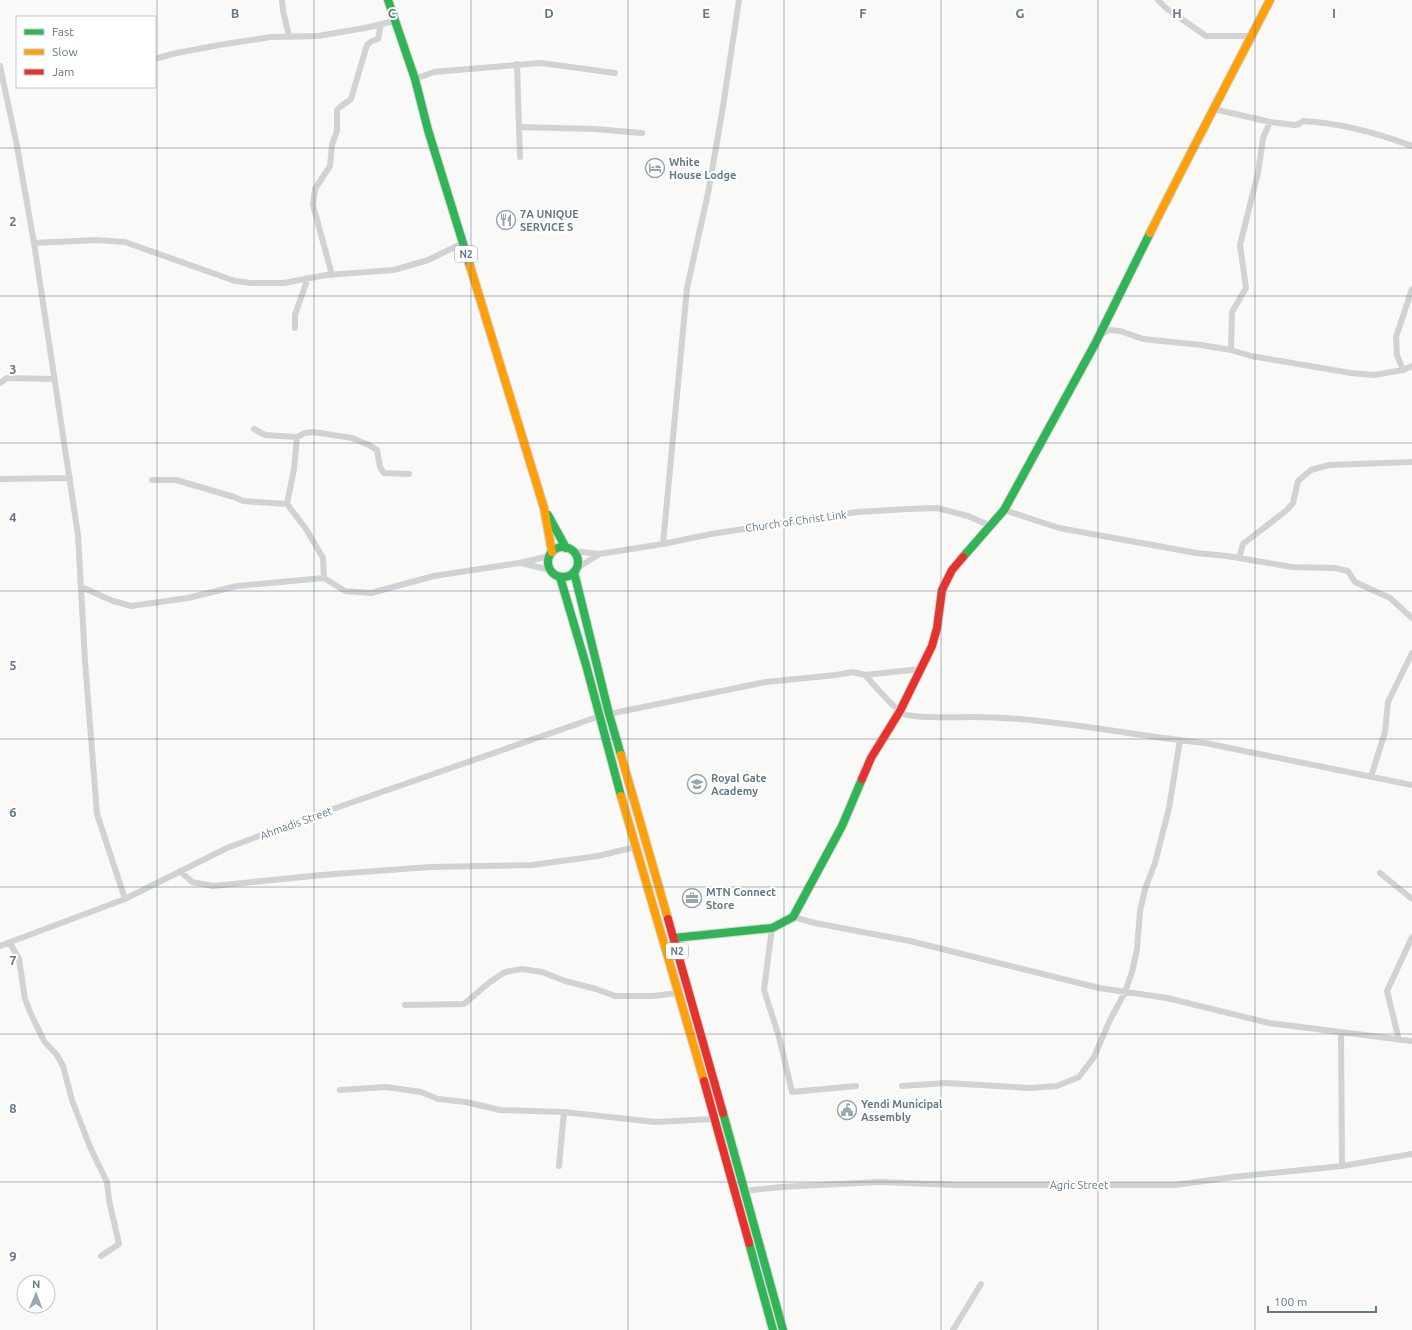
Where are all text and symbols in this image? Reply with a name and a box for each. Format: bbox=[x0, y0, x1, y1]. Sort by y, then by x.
text: B bbox=[231, 6, 240, 20]
text: C bbox=[388, 6, 397, 20]
text: D bbox=[544, 6, 554, 20]
text: E bbox=[702, 6, 710, 20]
text: F bbox=[859, 6, 867, 20]
text: G bbox=[1016, 6, 1025, 20]
text: H bbox=[1172, 6, 1182, 20]
text: I bbox=[1332, 6, 1336, 20]
legend bbox=[16, 16, 156, 88]
text: Fast bbox=[52, 25, 74, 38]
text: Slow bbox=[52, 45, 78, 58]
text: Jam bbox=[52, 65, 74, 78]
place label: White House Lodge bbox=[669, 156, 736, 181]
hotel icon: White House Lodge bbox=[644, 157, 666, 179]
place label: 7A UNIQUE SERVICE S bbox=[520, 208, 579, 233]
restaurant icon: 7A UNIQUE SERVICE S bbox=[495, 209, 517, 231]
text: 2 bbox=[9, 214, 17, 228]
road number: N2 bbox=[455, 246, 477, 262]
text: 3 bbox=[9, 362, 17, 376]
street label: Church of Christ Link bbox=[745, 508, 848, 534]
text: 4 bbox=[9, 510, 17, 524]
text: 5 bbox=[9, 658, 17, 672]
place label: Royal Gate Academy bbox=[711, 772, 767, 797]
school or university icon: Royal Gate Academy bbox=[686, 773, 708, 795]
street label: Ahmadis Street bbox=[258, 804, 334, 842]
text: 6 bbox=[9, 805, 17, 819]
place label: MTN Connect Store bbox=[706, 886, 776, 911]
office icon: MTN Connect Store bbox=[681, 887, 703, 909]
road number: N2 bbox=[666, 943, 688, 959]
text: 7 bbox=[9, 953, 17, 967]
place label: Yendi Municipal Assembly bbox=[861, 1098, 943, 1123]
public building icon: Yendi Municipal Assembly bbox=[836, 1099, 858, 1121]
text: 8 bbox=[9, 1101, 17, 1115]
street label: Agric Street bbox=[1050, 1179, 1109, 1191]
text: 9 bbox=[9, 1249, 17, 1263]
north arrow bbox=[16, 1274, 56, 1314]
text: N bbox=[32, 1278, 40, 1290]
scale bar bbox=[1268, 1288, 1376, 1314]
text: 100 m bbox=[1274, 1295, 1307, 1308]

